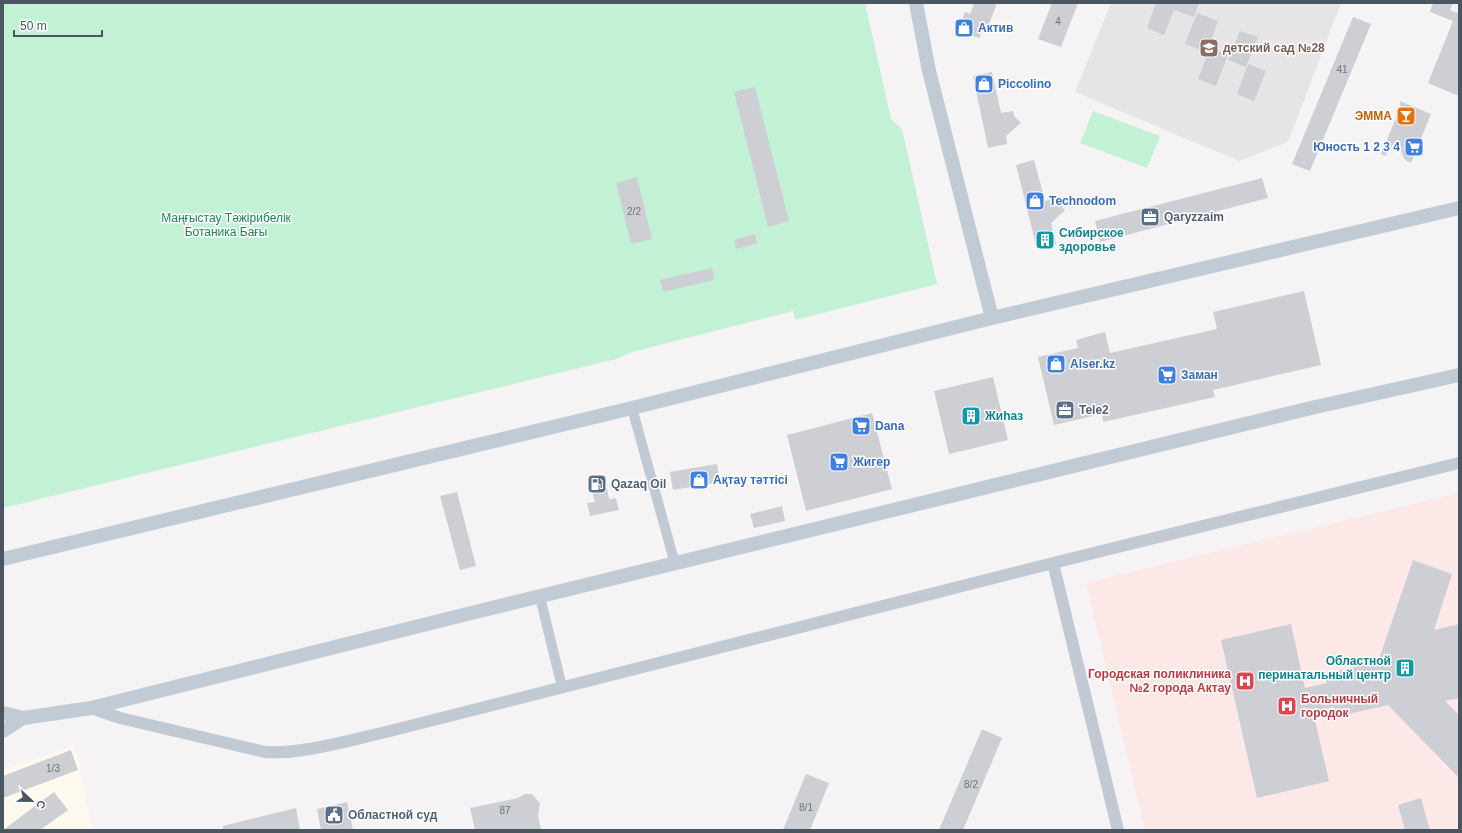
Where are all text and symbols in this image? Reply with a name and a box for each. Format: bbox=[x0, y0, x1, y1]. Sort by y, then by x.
scale bar bbox=[14, 12, 102, 38]
house number: 4 bbox=[1055, 16, 1061, 27]
shop icon: Актив bbox=[953, 17, 975, 39]
text: 50 m bbox=[20, 19, 47, 33]
place label: Актив bbox=[978, 21, 1013, 35]
school or university icon: детский сад №28 bbox=[1198, 37, 1220, 59]
place label: детский сад №28 bbox=[1223, 41, 1325, 55]
house number: 41 bbox=[1336, 64, 1348, 75]
shop icon: Piccolino bbox=[973, 73, 995, 95]
place label: Piccolino bbox=[998, 77, 1051, 91]
bar icon: ЭММА bbox=[1395, 105, 1417, 127]
place label: ЭММА bbox=[1355, 109, 1392, 123]
supermarket icon: Юность 1 2 3 4 bbox=[1403, 136, 1425, 158]
place label: Юность 1 2 3 4 bbox=[1313, 140, 1400, 154]
shop icon: Technodom bbox=[1024, 190, 1046, 212]
place label: Technodom bbox=[1049, 194, 1116, 208]
house number: 2/2 bbox=[627, 206, 641, 217]
office icon: Qaryzzaim bbox=[1139, 206, 1161, 228]
place label: Qaryzzaim bbox=[1164, 210, 1224, 224]
park label: Маңғыстау Тәжірибелік Ботаника Бағы bbox=[161, 211, 292, 239]
place label: Сибирское здоровье bbox=[1059, 226, 1124, 254]
building icon: Сибирское здоровье bbox=[1034, 229, 1056, 251]
shop icon: Alser.kz bbox=[1045, 353, 1067, 375]
place label: Alser.kz bbox=[1070, 357, 1115, 371]
supermarket icon: Заман bbox=[1156, 364, 1178, 386]
place label: Заман bbox=[1181, 368, 1218, 382]
office icon: Tele2 bbox=[1054, 399, 1076, 421]
place label: Tele2 bbox=[1079, 403, 1109, 417]
building icon: Жиhаз bbox=[960, 405, 982, 427]
place label: Жиhаз bbox=[984, 409, 1023, 423]
supermarket icon: Dana bbox=[850, 415, 872, 437]
place label: Dana bbox=[875, 419, 905, 433]
supermarket icon: Жигер bbox=[828, 451, 850, 473]
place label: Жигер bbox=[852, 455, 890, 469]
shop icon: Ақтау тәттісі bbox=[688, 469, 710, 491]
fuel station icon: Qazaq Oil bbox=[586, 473, 608, 495]
place label: Ақтау тәттісі bbox=[713, 473, 788, 487]
place label: Qazaq Oil bbox=[611, 477, 666, 491]
place label: Областной перинатальный центр bbox=[1258, 654, 1391, 682]
building icon: Областной перинатальный центр bbox=[1394, 657, 1416, 679]
place label: Городская поликлиника №2 города Актау bbox=[1088, 667, 1231, 695]
hospital icon: Городская поликлиника №2 города Актау bbox=[1234, 670, 1256, 692]
place label: Больничный городок bbox=[1301, 692, 1378, 720]
hospital icon: Больничный городок bbox=[1276, 695, 1298, 717]
house number: 1/3 bbox=[46, 763, 60, 774]
house number: 8/2 bbox=[964, 779, 978, 790]
north arrow bbox=[12, 781, 52, 821]
text: С bbox=[34, 799, 48, 811]
house number: 8/1 bbox=[799, 802, 813, 813]
public building icon: Областной суд bbox=[323, 804, 345, 826]
house number: 87 bbox=[499, 805, 511, 816]
place label: Областной суд bbox=[348, 808, 438, 822]

